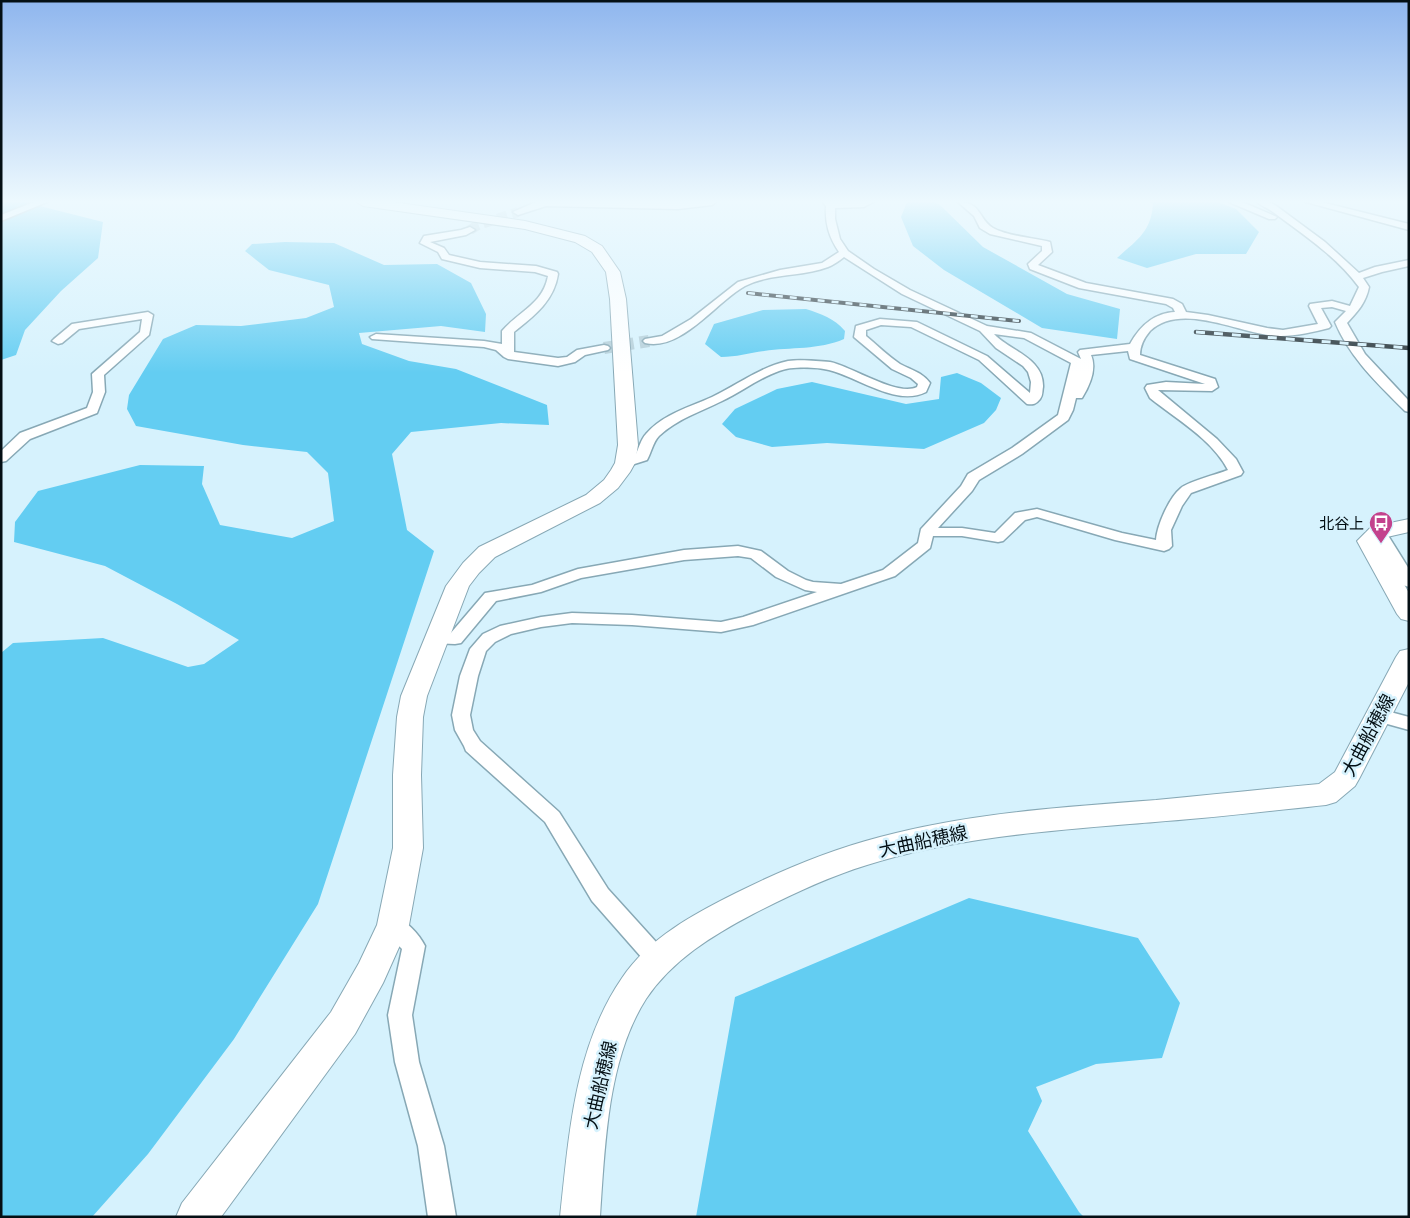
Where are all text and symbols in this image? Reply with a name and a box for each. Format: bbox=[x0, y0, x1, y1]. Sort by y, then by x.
bus stop icon: 北谷上 bbox=[1368, 510, 1394, 544]
place label: 北谷上 bbox=[1319, 514, 1364, 533]
street label: 大曲船穂線 bbox=[1337, 690, 1399, 780]
street label: 大曲船穂線 bbox=[877, 820, 969, 862]
street label: 大曲船穂線 bbox=[579, 1039, 621, 1131]

